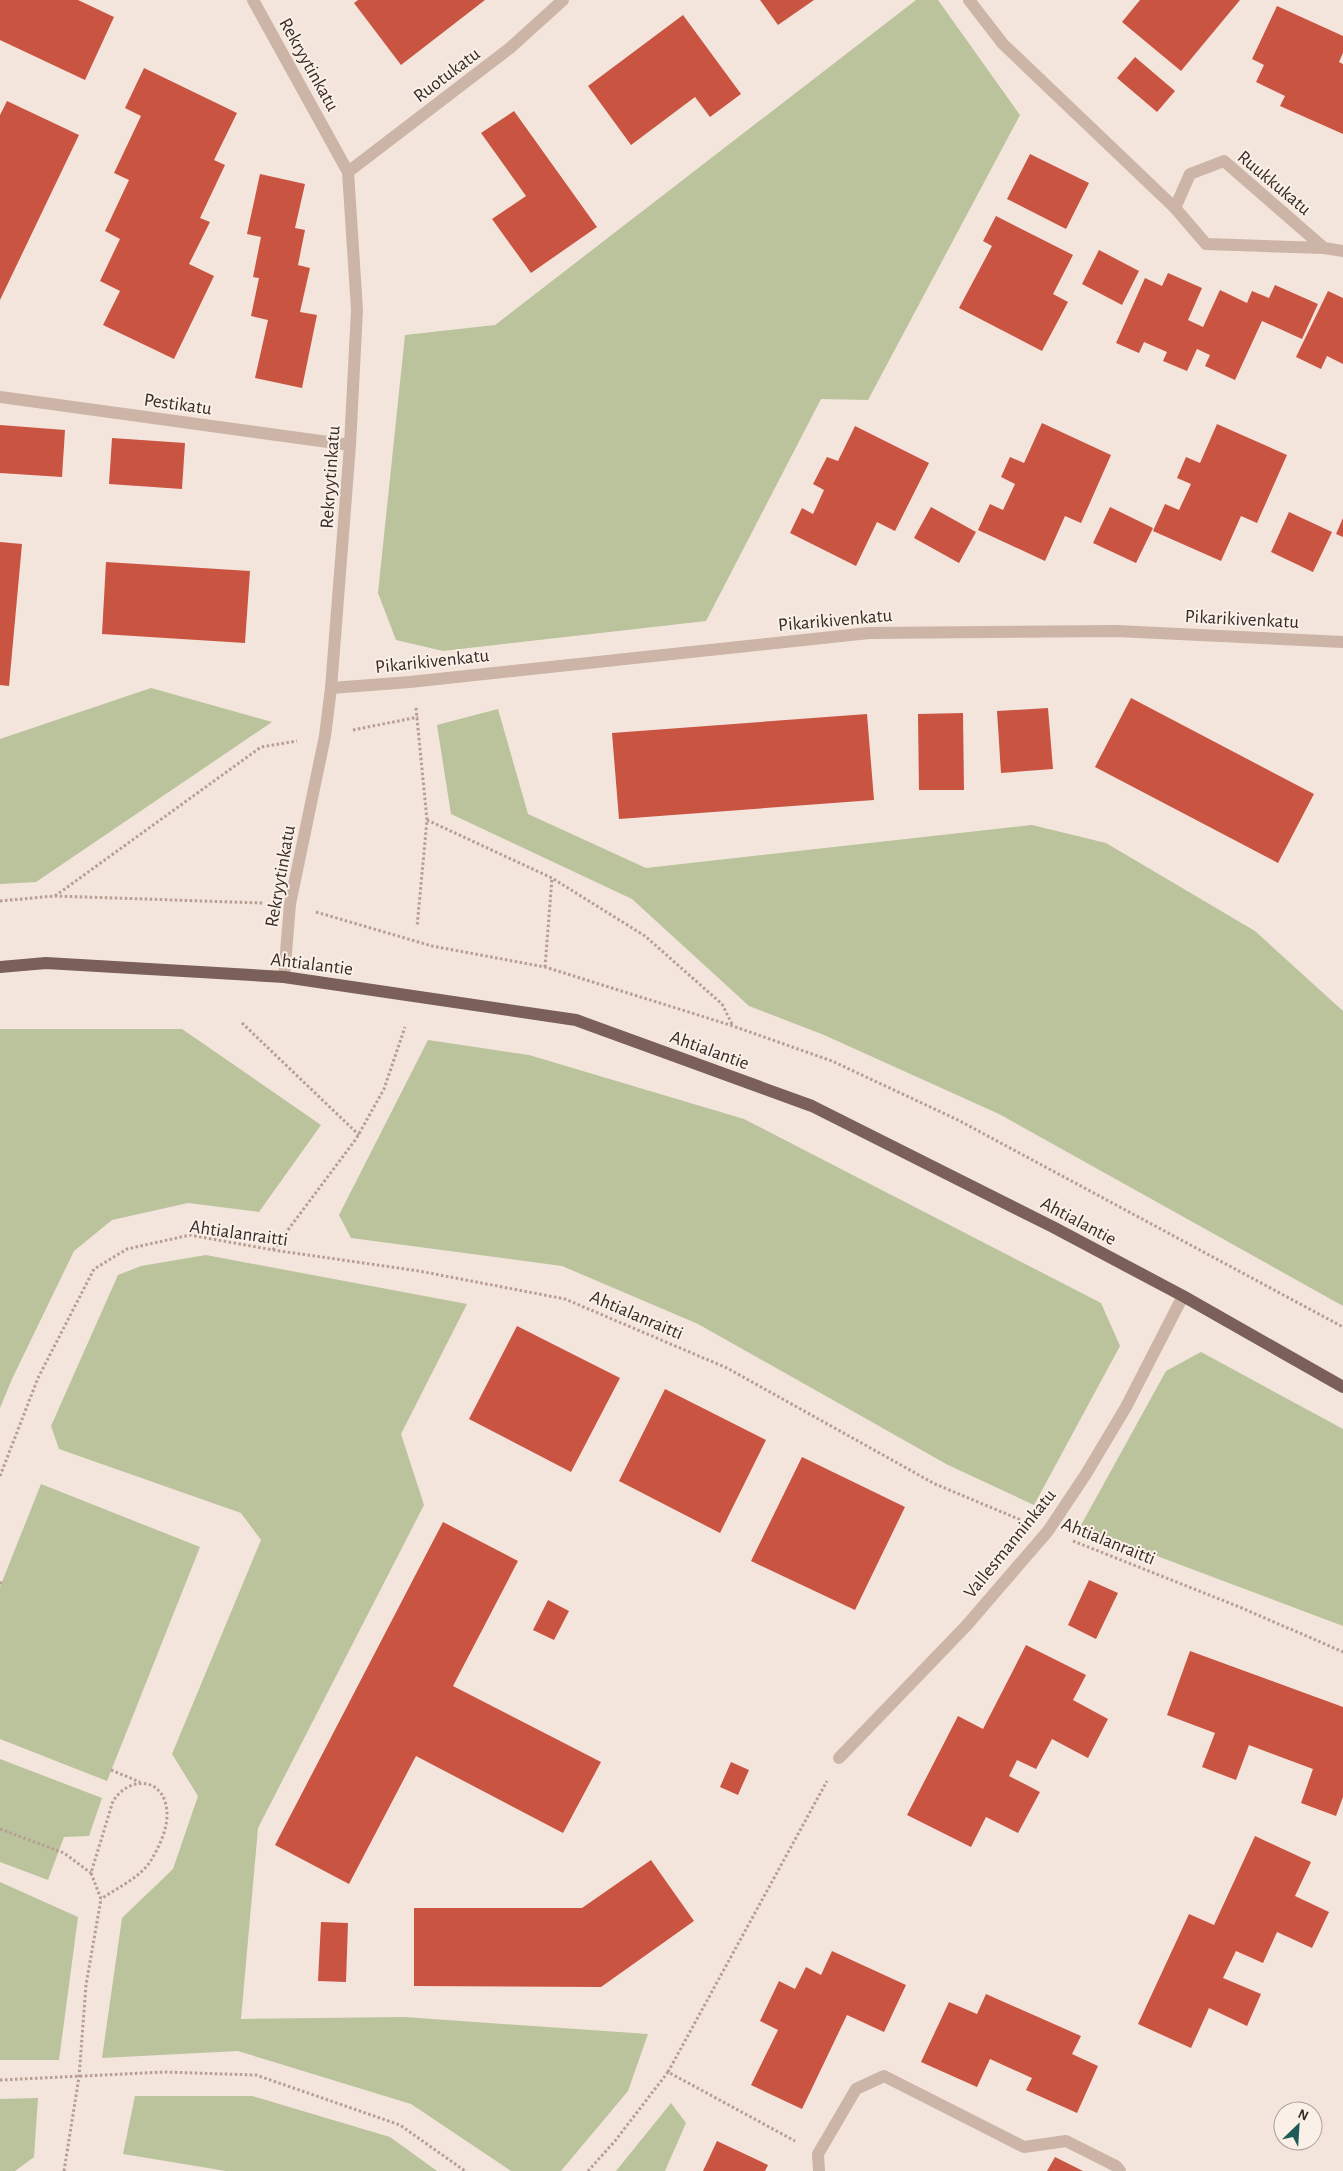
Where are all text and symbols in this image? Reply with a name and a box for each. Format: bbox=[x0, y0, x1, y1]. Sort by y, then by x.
street label: Rekryytinkatu bbox=[275, 15, 342, 115]
street label: Ruotukatu bbox=[410, 44, 484, 106]
street label: Ruukkukatu bbox=[1234, 147, 1315, 219]
street label: Pestikatu bbox=[143, 390, 213, 419]
street label: Rekryytinkatu bbox=[317, 425, 344, 529]
street label: Pikarikivenkatu bbox=[777, 606, 893, 635]
street label: Pikarikivenkatu bbox=[1184, 607, 1300, 632]
street label: Pikarikivenkatu bbox=[374, 646, 490, 677]
street label: Rekryytinkatu bbox=[262, 824, 299, 929]
street label: Ahtialantie bbox=[270, 950, 354, 979]
street label: Ahtialantie bbox=[667, 1027, 752, 1073]
street label: Ahtialantie bbox=[1037, 1193, 1119, 1249]
street label: Ahtialanraitti bbox=[188, 1217, 289, 1250]
street label: Ahtialanraitti bbox=[587, 1287, 686, 1344]
street label: Vallesmanninkatu bbox=[961, 1486, 1060, 1602]
street label: Ahtialanraitti bbox=[1059, 1514, 1158, 1569]
north arrow bbox=[1273, 2101, 1323, 2151]
text: N bbox=[1296, 2107, 1310, 2124]

